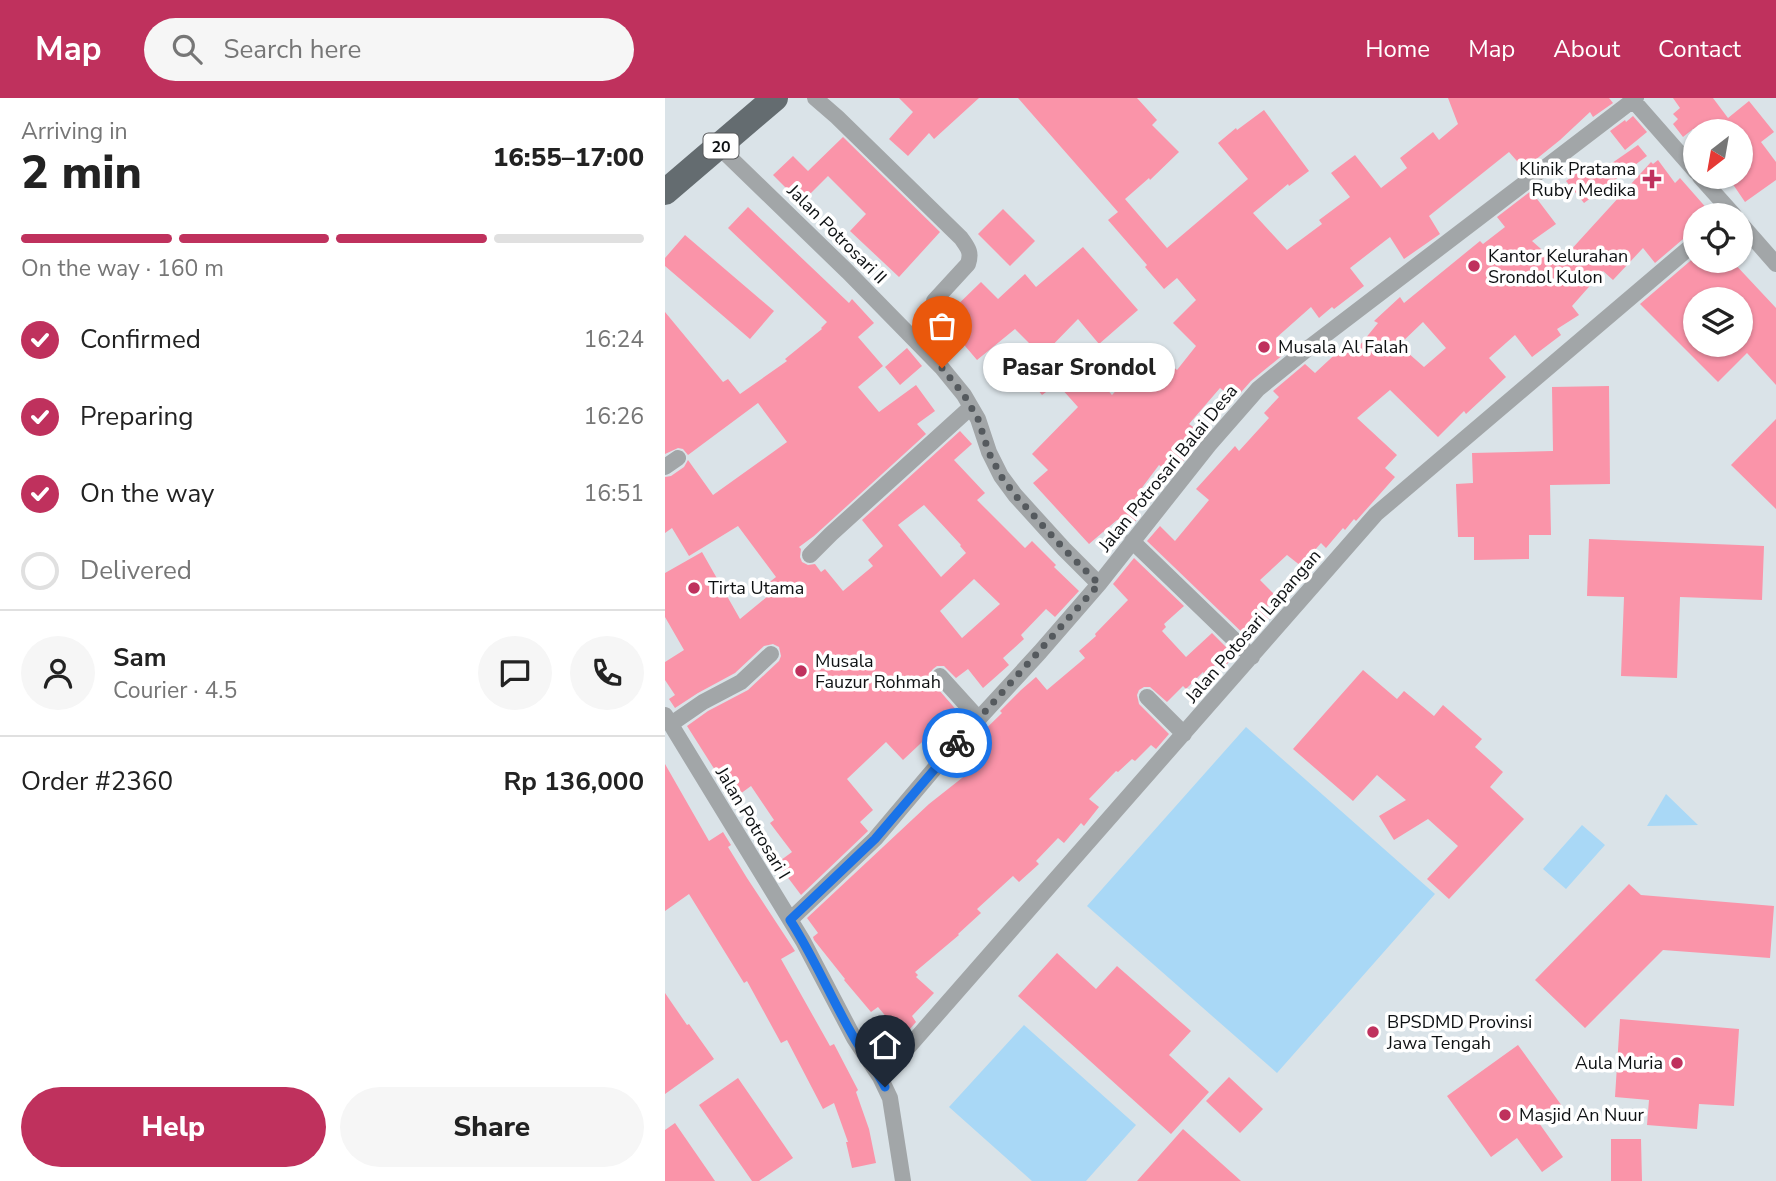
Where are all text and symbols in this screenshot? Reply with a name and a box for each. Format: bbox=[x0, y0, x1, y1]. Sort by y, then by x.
search box bbox=[144, 18, 634, 81]
text: Map bbox=[35, 27, 102, 72]
icon: search bbox=[168, 30, 206, 68]
text: Search here bbox=[224, 32, 361, 67]
text: Home bbox=[1365, 33, 1430, 65]
text: Map bbox=[1468, 33, 1515, 65]
text: About bbox=[1553, 33, 1620, 65]
text: Contact bbox=[1658, 33, 1741, 65]
text: Arriving in bbox=[21, 116, 128, 147]
north arrow bbox=[1683, 119, 1753, 189]
map controls bbox=[1683, 119, 1753, 357]
road number: 20 bbox=[703, 134, 739, 158]
text: 16:55–17:00 bbox=[493, 140, 644, 175]
text: 2 min bbox=[21, 141, 142, 204]
place label: Klinik Pratama Ruby Medika bbox=[1519, 157, 1636, 202]
marker: Klinik Pratama Ruby Medika bbox=[1642, 169, 1662, 189]
street label: Jalan Potrosari II bbox=[781, 178, 892, 289]
button: locate bbox=[1683, 203, 1753, 273]
place label: Kantor Kelurahan Srondol Kulon bbox=[1488, 244, 1628, 289]
text: On the way · 160 m bbox=[21, 253, 224, 284]
marker: Kantor Kelurahan Srondol Kulon bbox=[1466, 258, 1482, 274]
button: layers bbox=[1683, 287, 1753, 357]
pin bbox=[912, 296, 972, 368]
icon: bag bbox=[923, 307, 961, 345]
icon: check bbox=[21, 321, 59, 359]
text: Confirmed bbox=[80, 322, 201, 357]
text: 16:24 bbox=[584, 324, 644, 355]
place label: Musala Al Falah bbox=[1278, 335, 1408, 359]
marker: Musala Al Falah bbox=[1256, 339, 1272, 355]
callout: Pasar Srondol bbox=[984, 344, 1177, 392]
text: Pasar Srondol bbox=[1002, 352, 1156, 383]
street label: Jalan Potrosari Balai Desa bbox=[1092, 379, 1243, 557]
icon: check bbox=[21, 398, 59, 436]
text: Preparing bbox=[80, 399, 193, 434]
text: 16:26 bbox=[584, 401, 644, 432]
icon: check bbox=[21, 475, 59, 513]
text: On the way bbox=[80, 476, 214, 511]
text: 16:51 bbox=[584, 478, 644, 509]
street label: Jalan Potosari Lapangan bbox=[1179, 544, 1326, 708]
text: Delivered bbox=[80, 553, 192, 588]
place label: Tirta Utama bbox=[708, 576, 804, 600]
marker: Tirta Utama bbox=[686, 580, 702, 596]
button: person bbox=[21, 636, 95, 710]
button: chat bbox=[478, 636, 552, 710]
button: phone bbox=[570, 636, 644, 710]
text: Sam bbox=[113, 640, 166, 675]
place label: Musala Fauzur Rohmah bbox=[815, 649, 941, 694]
marker: Musala Fauzur Rohmah bbox=[793, 663, 809, 679]
text: Courier · 4.5 bbox=[113, 675, 237, 706]
courier bbox=[922, 708, 992, 778]
icon: bike bbox=[938, 724, 976, 762]
street label: Jalan Potrosari I bbox=[710, 762, 796, 883]
text: Order #2360 bbox=[21, 764, 173, 799]
text: Rp 136,000 bbox=[503, 764, 644, 799]
place label: BPSDMD Provinsi Jawa Tengah bbox=[1386, 1010, 1532, 1055]
pin bbox=[855, 1015, 915, 1087]
marker: BPSDMD Provinsi Jawa Tengah bbox=[1365, 1024, 1381, 1040]
icon: home bbox=[866, 1026, 904, 1064]
place label: Aula Muria bbox=[1575, 1051, 1663, 1075]
marker: Aula Muria bbox=[1669, 1055, 1685, 1071]
button: Help bbox=[21, 1087, 326, 1167]
button: Share bbox=[340, 1087, 644, 1167]
place label: Masjid An Nuur bbox=[1519, 1103, 1645, 1127]
marker: Masjid An Nuur bbox=[1497, 1107, 1513, 1123]

